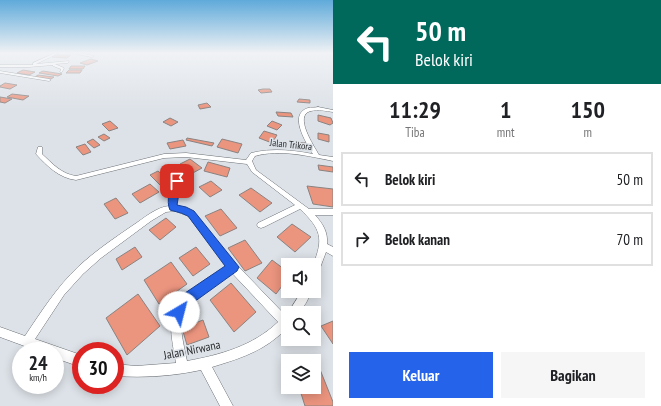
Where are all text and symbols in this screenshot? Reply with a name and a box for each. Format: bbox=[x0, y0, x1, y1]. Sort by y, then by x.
text: 50 m bbox=[415, 12, 466, 49]
icon: left bbox=[349, 16, 401, 68]
text: Belok kiri bbox=[415, 48, 473, 71]
text: 11:29 bbox=[389, 94, 441, 125]
text: 1 bbox=[500, 94, 511, 125]
text: 150 bbox=[571, 94, 605, 125]
text: Tiba bbox=[405, 124, 425, 141]
text: mnt bbox=[497, 124, 515, 141]
text: m bbox=[584, 124, 592, 141]
street label: Jalan Trikora bbox=[268, 136, 313, 153]
pin bbox=[160, 164, 194, 198]
icon: left bbox=[351, 168, 373, 190]
icon: arrive bbox=[166, 170, 188, 192]
text: Belok kiri bbox=[385, 170, 435, 189]
text: 50 m bbox=[617, 170, 643, 189]
icon: right bbox=[351, 228, 373, 250]
text: Belok kanan bbox=[385, 230, 450, 249]
text: 70 m bbox=[617, 230, 643, 249]
map controls bbox=[281, 258, 321, 394]
button: sound bbox=[281, 258, 321, 298]
position arrow bbox=[158, 291, 200, 333]
button: search bbox=[281, 306, 321, 346]
street label: Jalan Nirwana bbox=[161, 337, 222, 363]
speed limit sign: 30 bbox=[72, 342, 124, 394]
text: 24 bbox=[28, 350, 48, 376]
button: Keluar bbox=[349, 352, 493, 398]
button: Bagikan bbox=[501, 352, 645, 398]
button: layers bbox=[281, 354, 321, 394]
text: km/h bbox=[29, 371, 47, 384]

